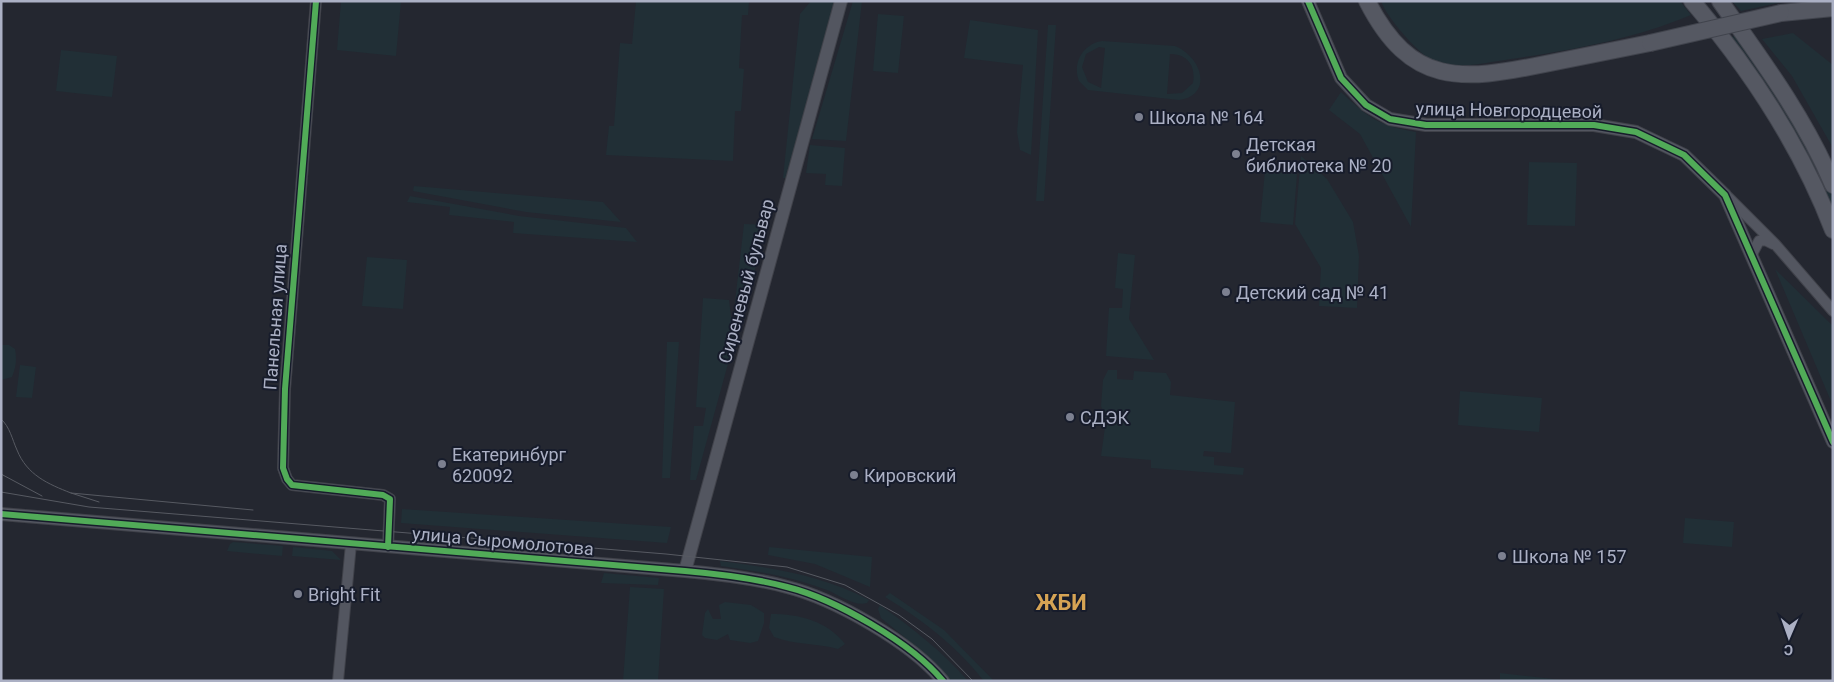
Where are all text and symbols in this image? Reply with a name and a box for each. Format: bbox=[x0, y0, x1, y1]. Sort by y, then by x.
street label: улица Новгородцевой bbox=[1415, 98, 1603, 122]
place label: Школа № 164 bbox=[1149, 107, 1264, 128]
marker: Школа № 164 bbox=[1133, 111, 1145, 123]
place label: Детская библиотека № 20 bbox=[1246, 134, 1392, 176]
marker: Детская библиотека № 20 bbox=[1230, 148, 1242, 160]
street label: Сиреневый бульвар bbox=[714, 197, 778, 365]
street label: Панельная улица bbox=[259, 243, 291, 391]
place label: Детский сад № 41 bbox=[1236, 282, 1389, 303]
marker: Детский сад № 41 bbox=[1220, 286, 1232, 298]
place label: СДЭК bbox=[1080, 407, 1129, 428]
marker: СДЭК bbox=[1064, 411, 1076, 423]
place label: Екатеринбург 620092 bbox=[452, 444, 567, 486]
marker: Екатеринбург 620092 bbox=[436, 458, 448, 470]
place label: Кировский bbox=[864, 465, 956, 486]
marker: Кировский bbox=[848, 469, 860, 481]
street label: улица Сыромолотова bbox=[411, 523, 595, 559]
place label: Школа № 157 bbox=[1512, 546, 1627, 567]
marker: Школа № 157 bbox=[1496, 550, 1508, 562]
place label: Bright Fit bbox=[308, 584, 380, 605]
marker: Bright Fit bbox=[292, 588, 304, 600]
district label: ЖБИ bbox=[1035, 590, 1087, 615]
north arrow bbox=[1764, 612, 1814, 662]
text: С bbox=[1784, 642, 1793, 658]

